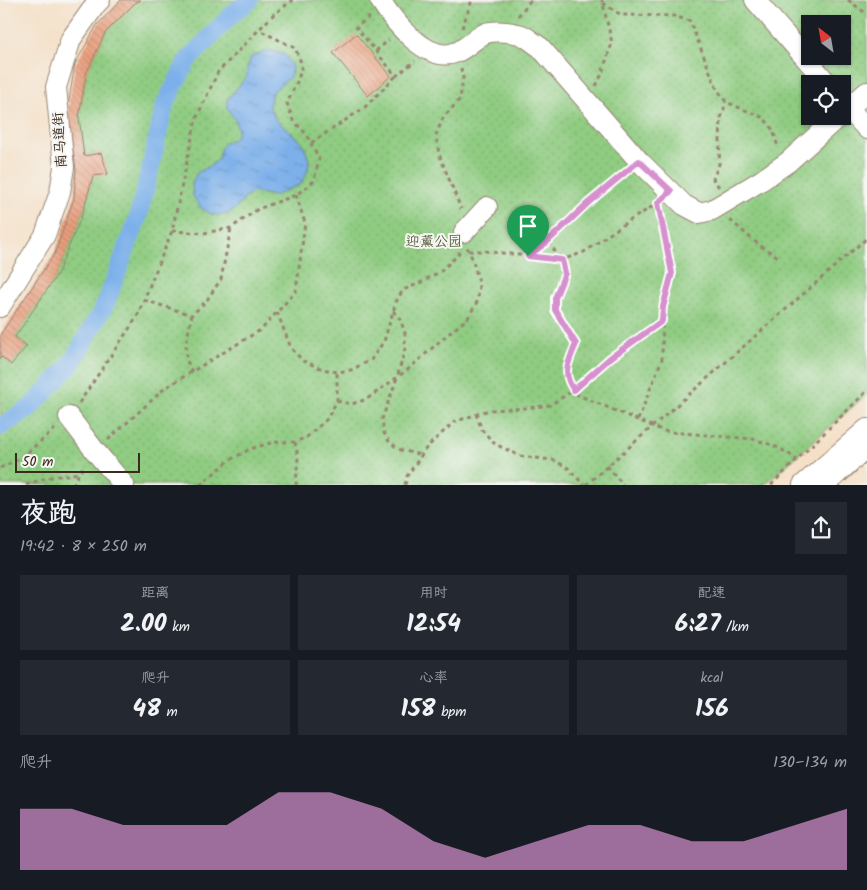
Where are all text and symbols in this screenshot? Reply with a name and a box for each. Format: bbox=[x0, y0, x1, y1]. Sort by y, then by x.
north arrow bbox=[801, 15, 851, 65]
map controls bbox=[801, 15, 851, 125]
button: locate bbox=[801, 75, 851, 125]
street label: 南马道街 bbox=[47, 111, 73, 169]
pin bbox=[507, 205, 549, 256]
icon: arrive bbox=[514, 212, 542, 240]
park label: 迎薰公园 bbox=[406, 231, 462, 253]
scale bar bbox=[15, 450, 140, 473]
text: 50 m bbox=[22, 451, 53, 473]
text: 夜跑 bbox=[20, 492, 76, 537]
button: share bbox=[795, 502, 847, 554]
text: 19:42 · 8 × 250 m bbox=[20, 534, 147, 559]
text: 距离 bbox=[141, 582, 169, 604]
text: 用时 bbox=[419, 582, 447, 604]
text: 配速 bbox=[698, 582, 726, 604]
text: 2.00 bbox=[120, 604, 167, 644]
text: 12:54 bbox=[406, 604, 461, 644]
text: 6:27 bbox=[675, 604, 721, 644]
text: km bbox=[167, 616, 190, 638]
text: /km bbox=[721, 616, 749, 638]
text: 爬升 bbox=[141, 667, 169, 689]
text: 心率 bbox=[419, 667, 447, 689]
text: kcal bbox=[700, 667, 723, 689]
text: 48 bbox=[133, 689, 161, 729]
text: 158 bbox=[401, 689, 436, 729]
text: 156 bbox=[695, 689, 729, 729]
text: m bbox=[161, 701, 178, 723]
text: bpm bbox=[436, 701, 466, 723]
text: 爬升 bbox=[20, 750, 52, 775]
text: 130–134 m bbox=[773, 750, 847, 775]

